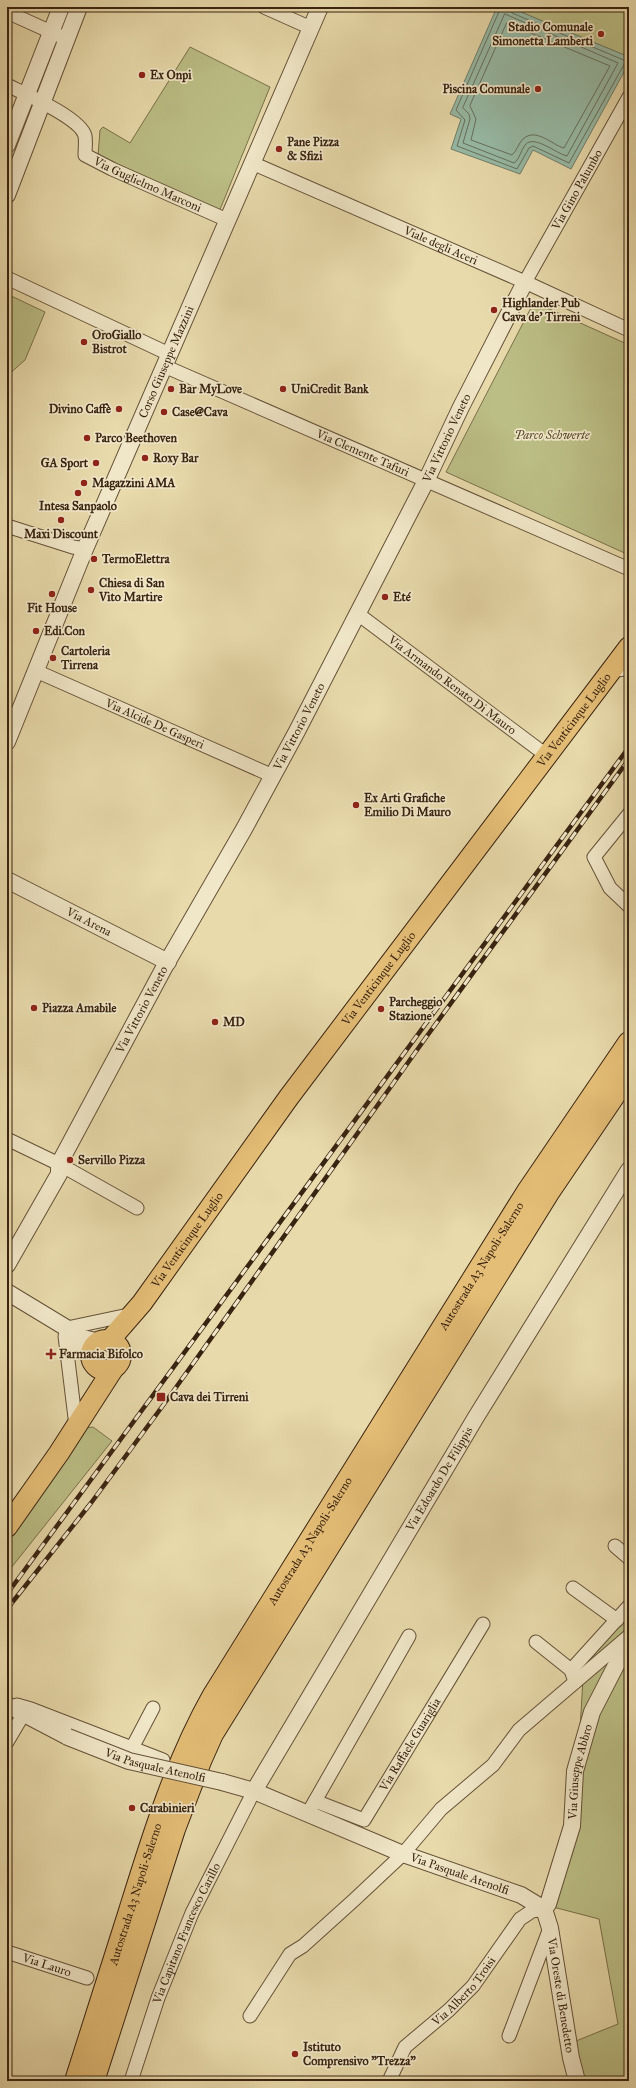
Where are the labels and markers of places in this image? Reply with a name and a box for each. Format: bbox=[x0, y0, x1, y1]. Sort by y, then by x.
place label: Stadio Comunale Simonetta Lamberti bbox=[492, 20, 594, 48]
marker: Stadio Comunale Simonetta Lamberti bbox=[596, 29, 606, 39]
place label: Ex Onpi bbox=[150, 68, 192, 83]
marker: Ex Onpi bbox=[137, 70, 147, 80]
place label: Piscina Comunale bbox=[443, 82, 530, 96]
marker: Piscina Comunale bbox=[533, 84, 543, 94]
place label: Pane Pizza & Sfizi bbox=[287, 135, 340, 163]
marker: Pane Pizza & Sfizi bbox=[274, 144, 284, 154]
place label: Highlander Pub Cava de' Tirreni bbox=[502, 296, 581, 324]
marker: Highlander Pub Cava de' Tirreni bbox=[489, 305, 499, 315]
place label: OroGiallo Bistrot bbox=[92, 328, 141, 356]
marker: OroGiallo Bistrot bbox=[79, 337, 89, 347]
place label: Bar MyLove bbox=[179, 382, 242, 397]
place label: UniCredit Bank bbox=[291, 382, 369, 396]
marker: Bar MyLove bbox=[166, 384, 176, 394]
marker: UniCredit Bank bbox=[278, 384, 288, 394]
place label: Divino Caffè bbox=[49, 402, 111, 416]
marker: Divino Caffè bbox=[114, 404, 124, 414]
place label: Case@Cava bbox=[172, 405, 229, 419]
marker: Case@Cava bbox=[159, 407, 169, 417]
place label: Parco Beethoven bbox=[95, 431, 177, 445]
marker: Parco Beethoven bbox=[82, 433, 92, 443]
place label: Roxy Bar bbox=[153, 451, 199, 466]
marker: Roxy Bar bbox=[140, 453, 150, 463]
place label: GA Sport bbox=[41, 456, 89, 471]
marker: GA Sport bbox=[91, 458, 101, 468]
place label: Magazzini AMA bbox=[92, 476, 176, 491]
marker: Magazzini AMA bbox=[79, 478, 89, 488]
marker: Intesa Sanpaolo bbox=[73, 488, 83, 498]
place label: Intesa Sanpaolo bbox=[39, 499, 117, 514]
marker: Maxi Discount bbox=[56, 515, 66, 525]
place label: Maxi Discount bbox=[24, 527, 99, 541]
place label: TermoElettra bbox=[101, 552, 171, 566]
marker: TermoElettra bbox=[89, 554, 99, 564]
place label: Chiesa di San Vito Martire bbox=[98, 576, 165, 604]
marker: Chiesa di San Vito Martire bbox=[86, 585, 96, 595]
marker: Fit House bbox=[47, 589, 57, 599]
place label: Eté bbox=[393, 590, 412, 604]
marker: Eté bbox=[380, 592, 390, 602]
place label: Fit House bbox=[27, 601, 77, 615]
place label: Edi.Con bbox=[44, 624, 86, 638]
marker: Edi.Con bbox=[31, 626, 41, 636]
place label: Cartoleria Tirrena bbox=[60, 644, 111, 672]
marker: Cartoleria Tirrena bbox=[48, 653, 58, 663]
place label: Ex Arti Grafiche Emilio Di Mauro bbox=[364, 791, 451, 819]
marker: Ex Arti Grafiche Emilio Di Mauro bbox=[351, 800, 361, 810]
place label: Parcheggio Stazione bbox=[389, 995, 442, 1023]
place label: Piazza Amabile bbox=[42, 1001, 117, 1015]
marker: Piazza Amabile bbox=[29, 1003, 39, 1013]
marker: Parcheggio Stazione bbox=[376, 1004, 386, 1014]
place label: MD bbox=[223, 1015, 245, 1029]
marker: MD bbox=[210, 1017, 220, 1027]
place label: Servillo Pizza bbox=[78, 1153, 146, 1167]
marker: Servillo Pizza bbox=[65, 1155, 75, 1165]
place label: Farmacia Bifolco bbox=[59, 1347, 143, 1361]
marker: Farmacia Bifolco bbox=[46, 1349, 56, 1359]
place label: Cava dei Tirreni bbox=[170, 1390, 249, 1404]
marker: Cava dei Tirreni bbox=[155, 1391, 167, 1403]
place label: Carabinieri bbox=[140, 1801, 195, 1815]
marker: Carabinieri bbox=[127, 1803, 137, 1813]
place label: Istituto Comprensivo "Trezza" bbox=[303, 2040, 416, 2069]
marker: Istituto Comprensivo "Trezza" bbox=[290, 2049, 300, 2059]

